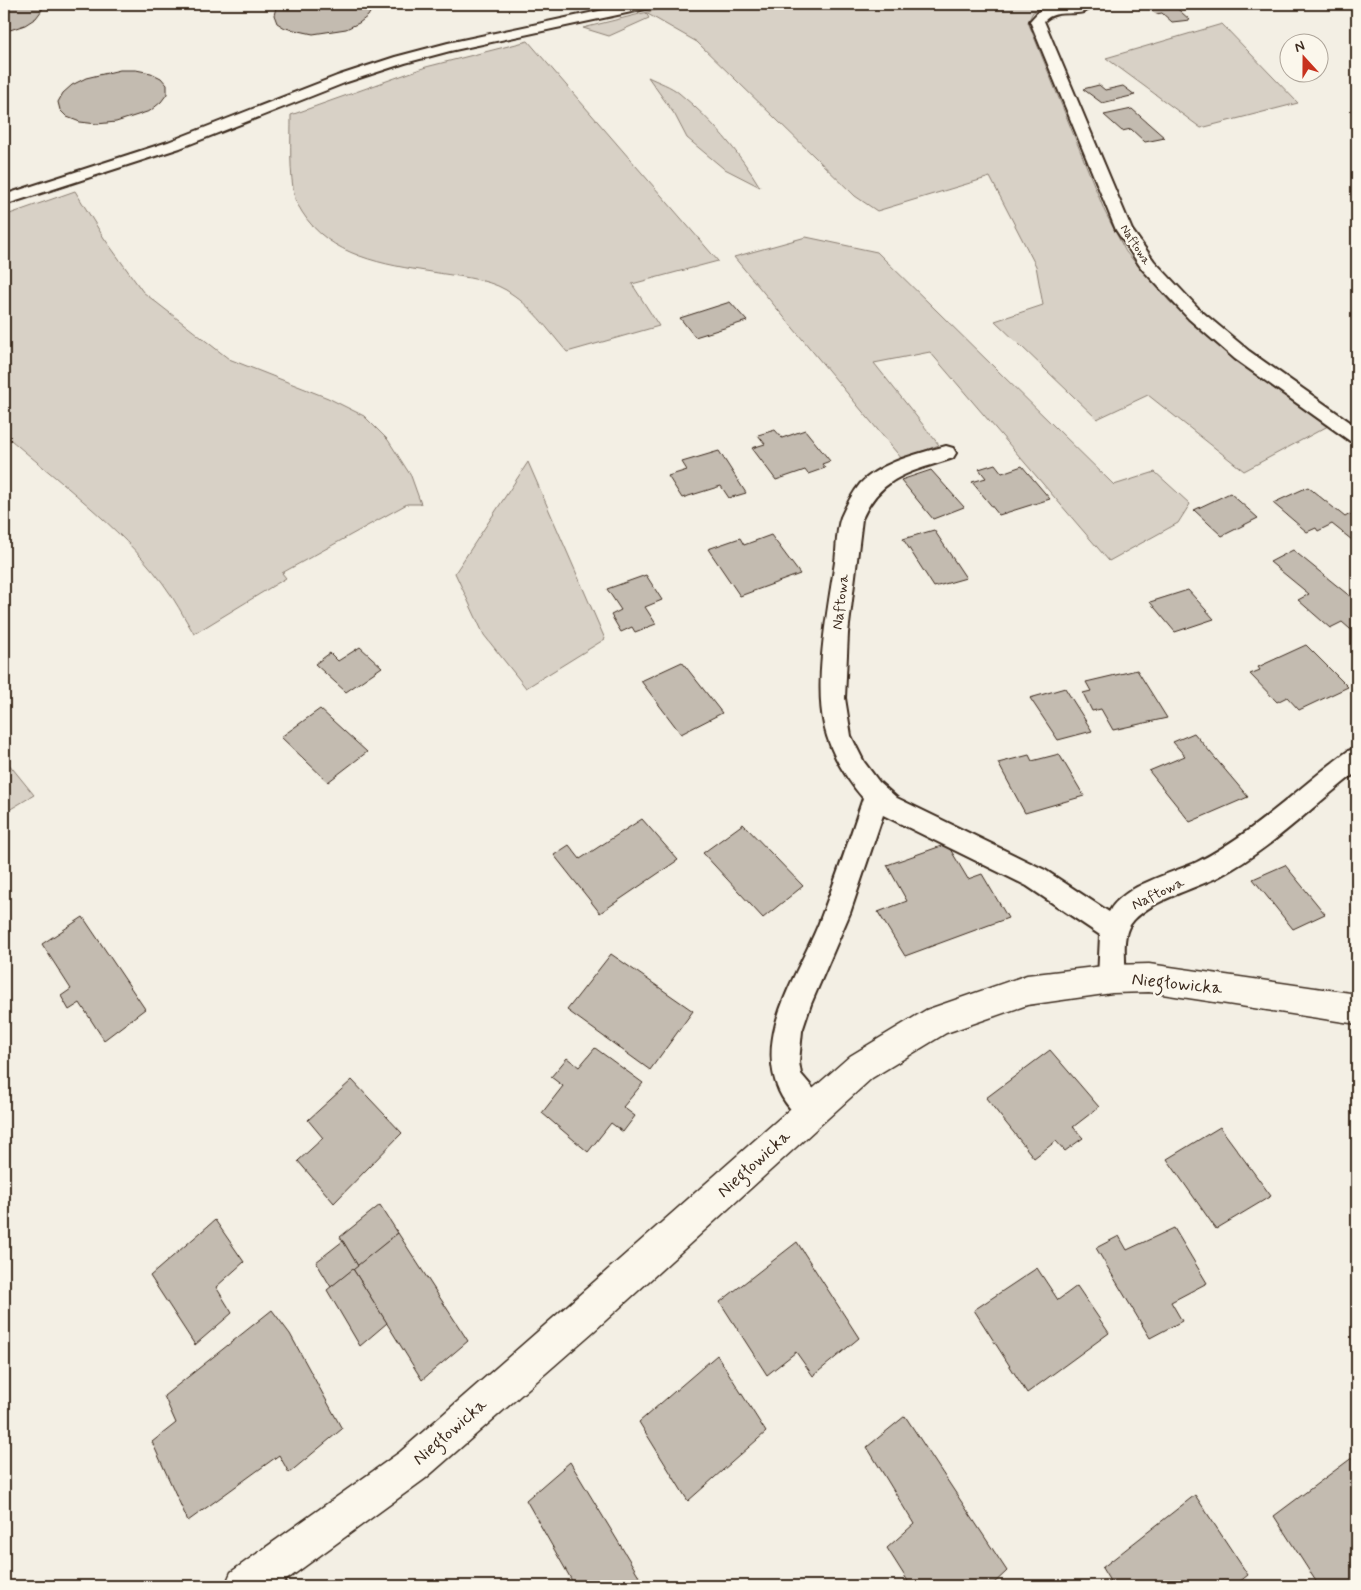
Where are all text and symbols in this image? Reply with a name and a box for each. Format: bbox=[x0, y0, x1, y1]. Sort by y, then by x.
north arrow bbox=[1278, 32, 1328, 82]
text: N bbox=[1292, 37, 1307, 57]
street label: Naftowa bbox=[1116, 222, 1154, 269]
street label: Naftowa bbox=[828, 572, 854, 631]
street label: Naftowa bbox=[1128, 872, 1188, 915]
street label: Niegłowicka bbox=[1130, 967, 1224, 1003]
street label: Niegłowicka bbox=[712, 1124, 797, 1205]
street label: Niegłowicka bbox=[408, 1393, 494, 1472]

